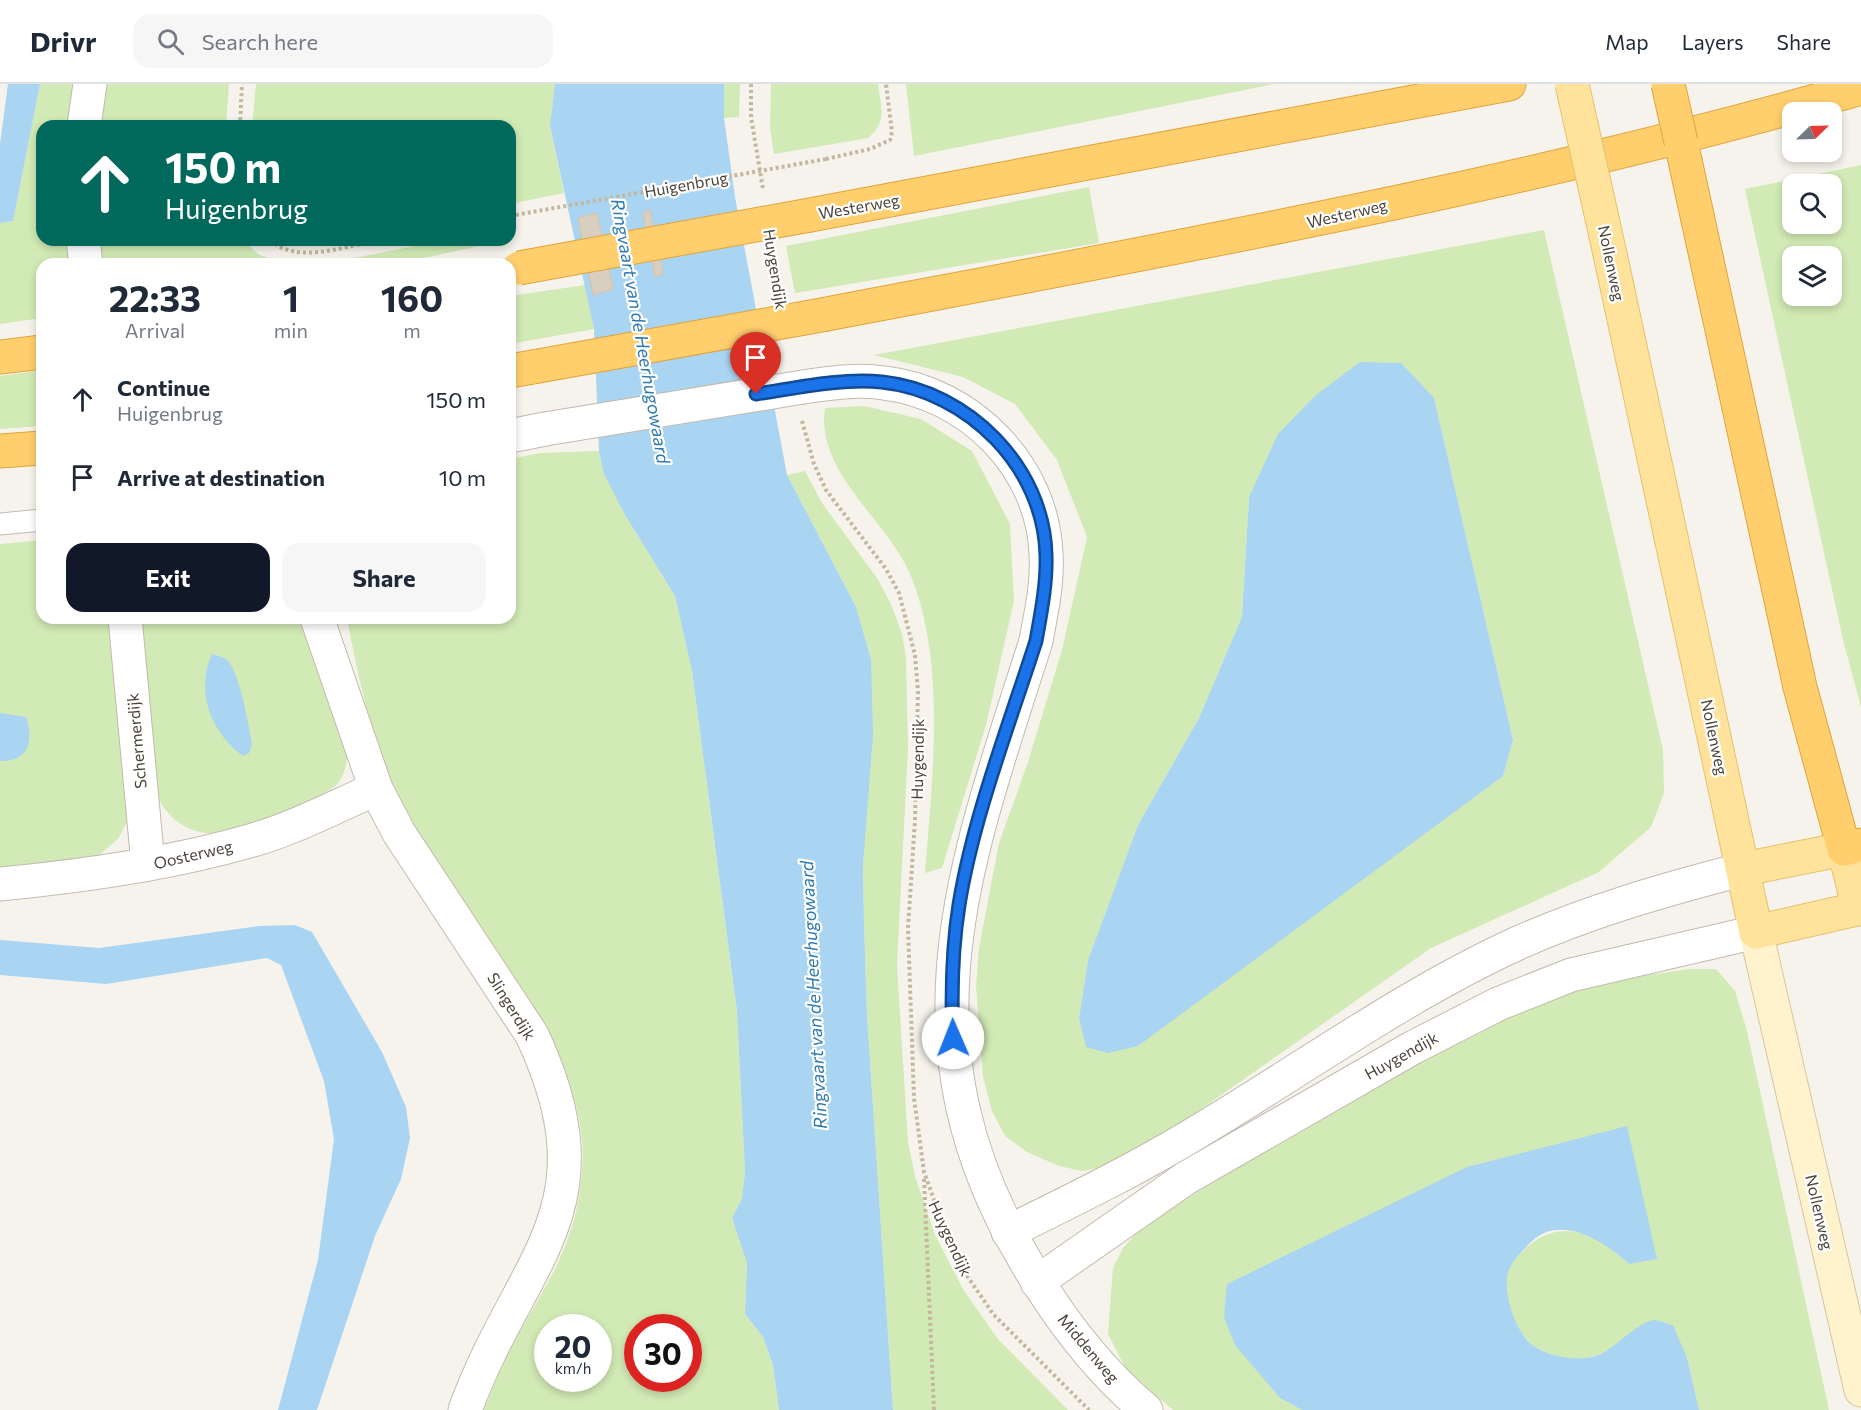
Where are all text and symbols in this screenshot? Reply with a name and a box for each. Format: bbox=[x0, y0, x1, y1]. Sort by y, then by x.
search box bbox=[133, 14, 553, 68]
text: Drivr bbox=[30, 24, 97, 58]
icon: search bbox=[154, 25, 187, 58]
text: Search here bbox=[202, 28, 318, 55]
text: Map bbox=[1605, 29, 1649, 54]
text: Layers bbox=[1682, 29, 1744, 54]
text: Share bbox=[1777, 29, 1831, 54]
north arrow bbox=[1782, 102, 1842, 162]
map controls bbox=[1782, 102, 1842, 306]
text: 150 m bbox=[165, 140, 281, 192]
icon: ahead bbox=[66, 144, 144, 222]
street label: Huigenbrug bbox=[643, 167, 730, 201]
button: search bbox=[1782, 174, 1842, 234]
street label: Westerweg bbox=[817, 189, 901, 222]
text: Huigenbrug bbox=[165, 192, 308, 225]
street label: Westerweg bbox=[1305, 194, 1389, 231]
water label: Ringvaart van de Heerhugowaard bbox=[607, 197, 675, 466]
street label: Nollenweg bbox=[1595, 223, 1629, 303]
street label: Huygendijk bbox=[760, 227, 792, 311]
button: layers bbox=[1782, 246, 1842, 306]
text: 22:33 bbox=[109, 275, 201, 319]
text: 1 bbox=[283, 275, 299, 319]
text: 160 bbox=[381, 275, 443, 319]
text: Arrival bbox=[125, 318, 185, 342]
text: min bbox=[274, 318, 308, 342]
text: m bbox=[403, 318, 421, 342]
pin bbox=[730, 332, 781, 394]
icon: arrive bbox=[739, 341, 772, 374]
text: Continue bbox=[117, 374, 210, 401]
icon: ahead bbox=[66, 383, 99, 416]
text: 150 m bbox=[426, 386, 486, 413]
text: Huigenbrug bbox=[117, 401, 223, 425]
icon: arrive bbox=[66, 461, 99, 494]
text: Arrive at destination bbox=[117, 464, 325, 491]
text: 10 m bbox=[439, 464, 486, 491]
button: Exit bbox=[66, 543, 270, 612]
button: Share bbox=[282, 543, 486, 612]
street label: Schermerdijk bbox=[122, 692, 150, 790]
street label: Nollenweg bbox=[1698, 697, 1732, 777]
street label: Huygendijk bbox=[907, 718, 927, 800]
street label: Oosterweg bbox=[152, 836, 235, 872]
water label: Ringvaart van de Heerhugowaard bbox=[795, 860, 831, 1130]
street label: Slingerdijk bbox=[484, 969, 540, 1043]
position arrow bbox=[921, 1006, 985, 1070]
street label: Huygendijk bbox=[1361, 1027, 1441, 1083]
street label: Nollenweg bbox=[1802, 1172, 1838, 1252]
street label: Huygendijk bbox=[925, 1197, 977, 1279]
street label: Middenweg bbox=[1054, 1309, 1124, 1387]
speed limit sign: 30 bbox=[624, 1314, 702, 1392]
text: 20 bbox=[555, 1327, 591, 1364]
text: km/h bbox=[555, 1359, 591, 1377]

